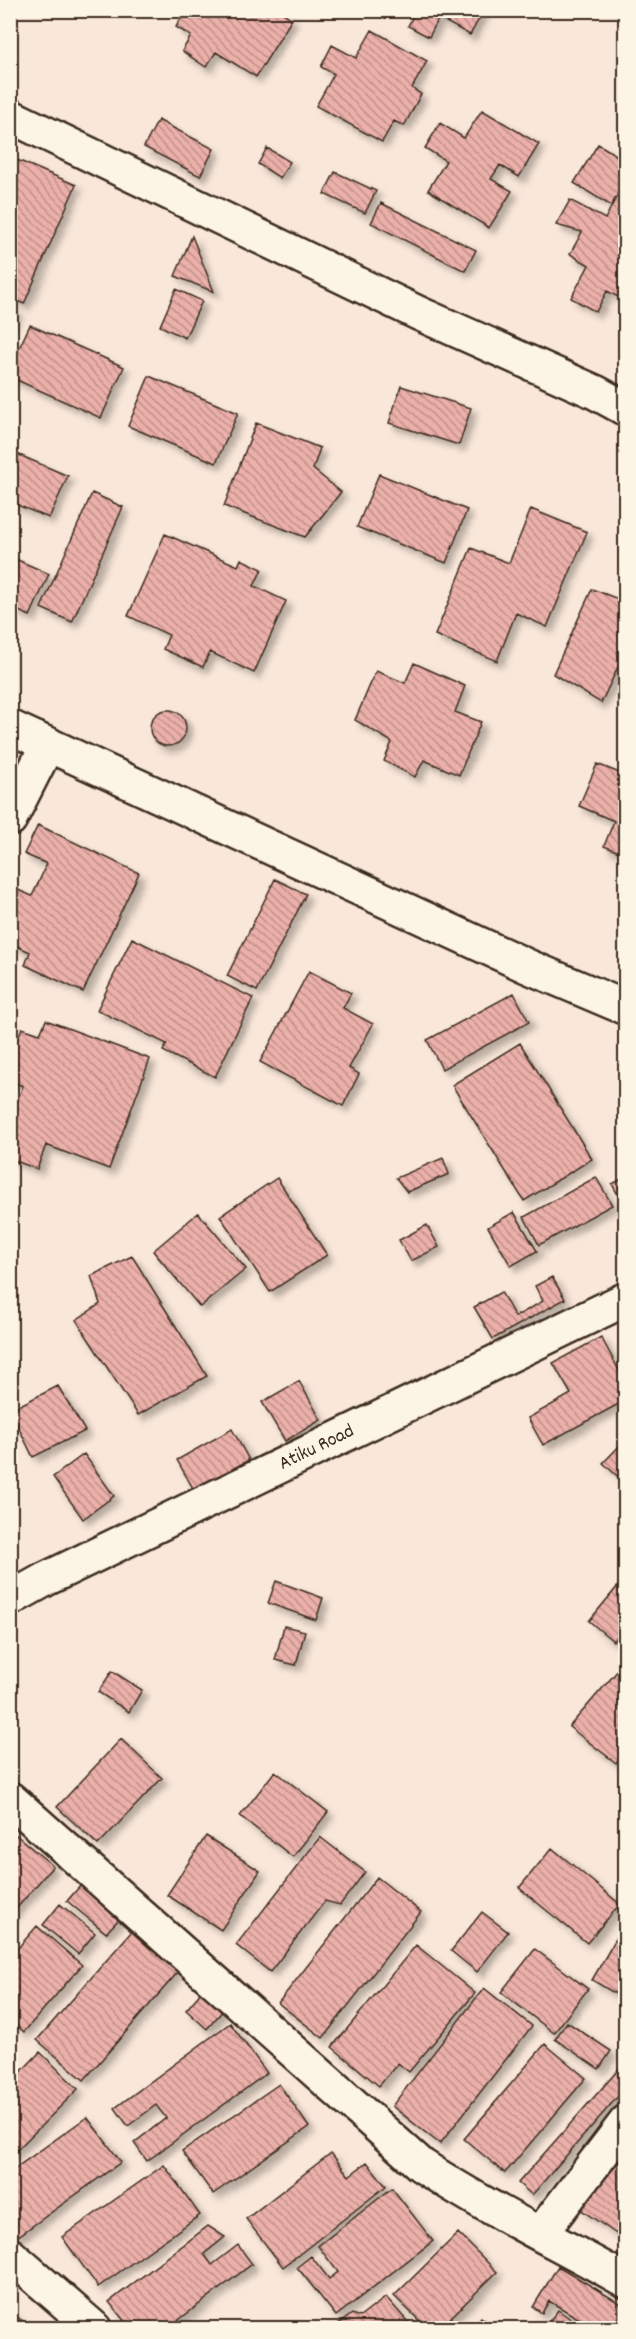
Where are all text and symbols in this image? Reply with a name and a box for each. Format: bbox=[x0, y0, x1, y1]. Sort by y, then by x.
street label: Atiku Road bbox=[274, 1418, 359, 1478]

